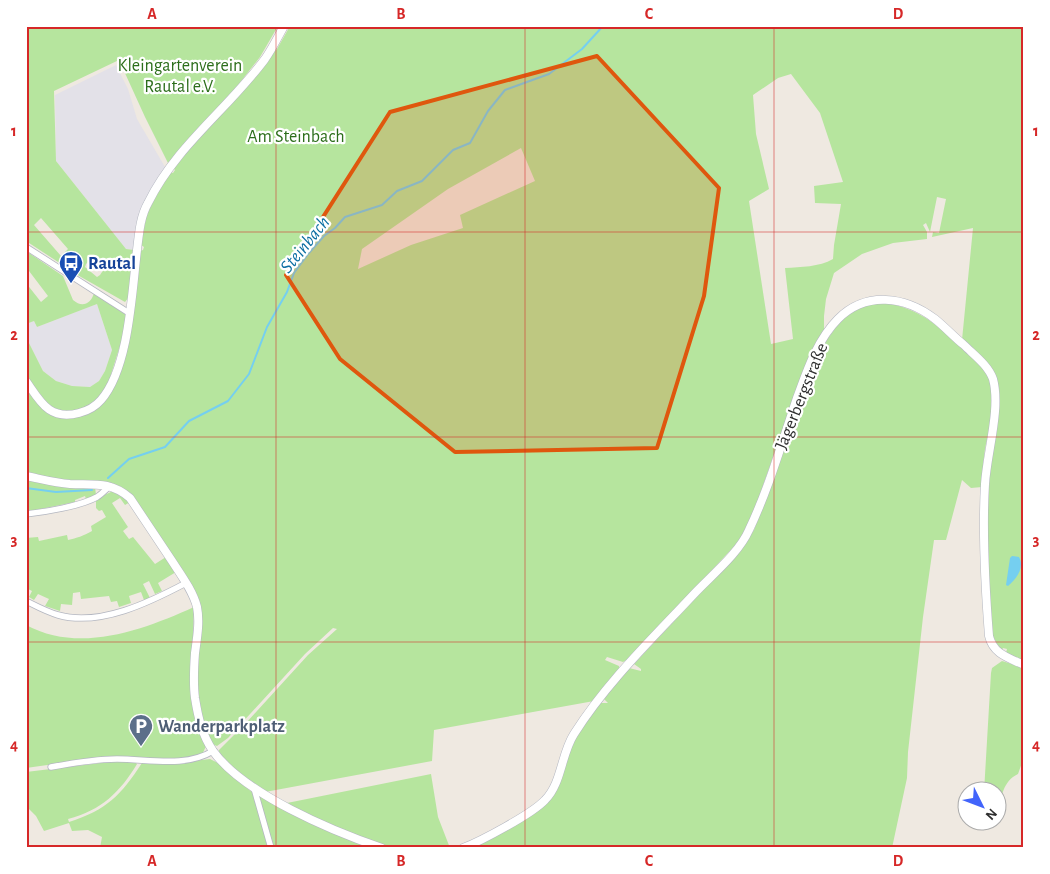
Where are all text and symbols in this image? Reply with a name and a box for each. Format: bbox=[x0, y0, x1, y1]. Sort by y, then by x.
text: A bbox=[147, 6, 157, 22]
text: B bbox=[396, 6, 406, 22]
text: C bbox=[645, 6, 654, 22]
text: D bbox=[893, 6, 904, 22]
park label: Kleingartenverein Rautal e.V. bbox=[118, 57, 242, 96]
text: 1 bbox=[11, 123, 17, 139]
text: 1 bbox=[1033, 123, 1039, 139]
park label: Am Steinbach bbox=[247, 128, 345, 146]
water label: Steinbach bbox=[277, 213, 334, 277]
bus stop icon: Rautal bbox=[58, 250, 84, 284]
place label: Rautal bbox=[88, 255, 136, 273]
text: 2 bbox=[10, 327, 18, 343]
text: 2 bbox=[1032, 327, 1040, 343]
street label: Jägerbergstraße bbox=[772, 341, 831, 452]
text: 3 bbox=[11, 532, 18, 548]
text: 3 bbox=[1033, 532, 1040, 548]
parking icon: Wanderparkplatz bbox=[128, 713, 154, 747]
place label: Wanderparkplatz bbox=[158, 718, 285, 736]
text: 4 bbox=[10, 737, 18, 753]
text: 4 bbox=[1032, 737, 1040, 753]
north arrow bbox=[958, 782, 1008, 832]
text: N bbox=[982, 806, 999, 822]
text: A bbox=[147, 853, 157, 869]
text: B bbox=[396, 853, 406, 869]
text: C bbox=[645, 853, 654, 869]
text: D bbox=[893, 853, 904, 869]

